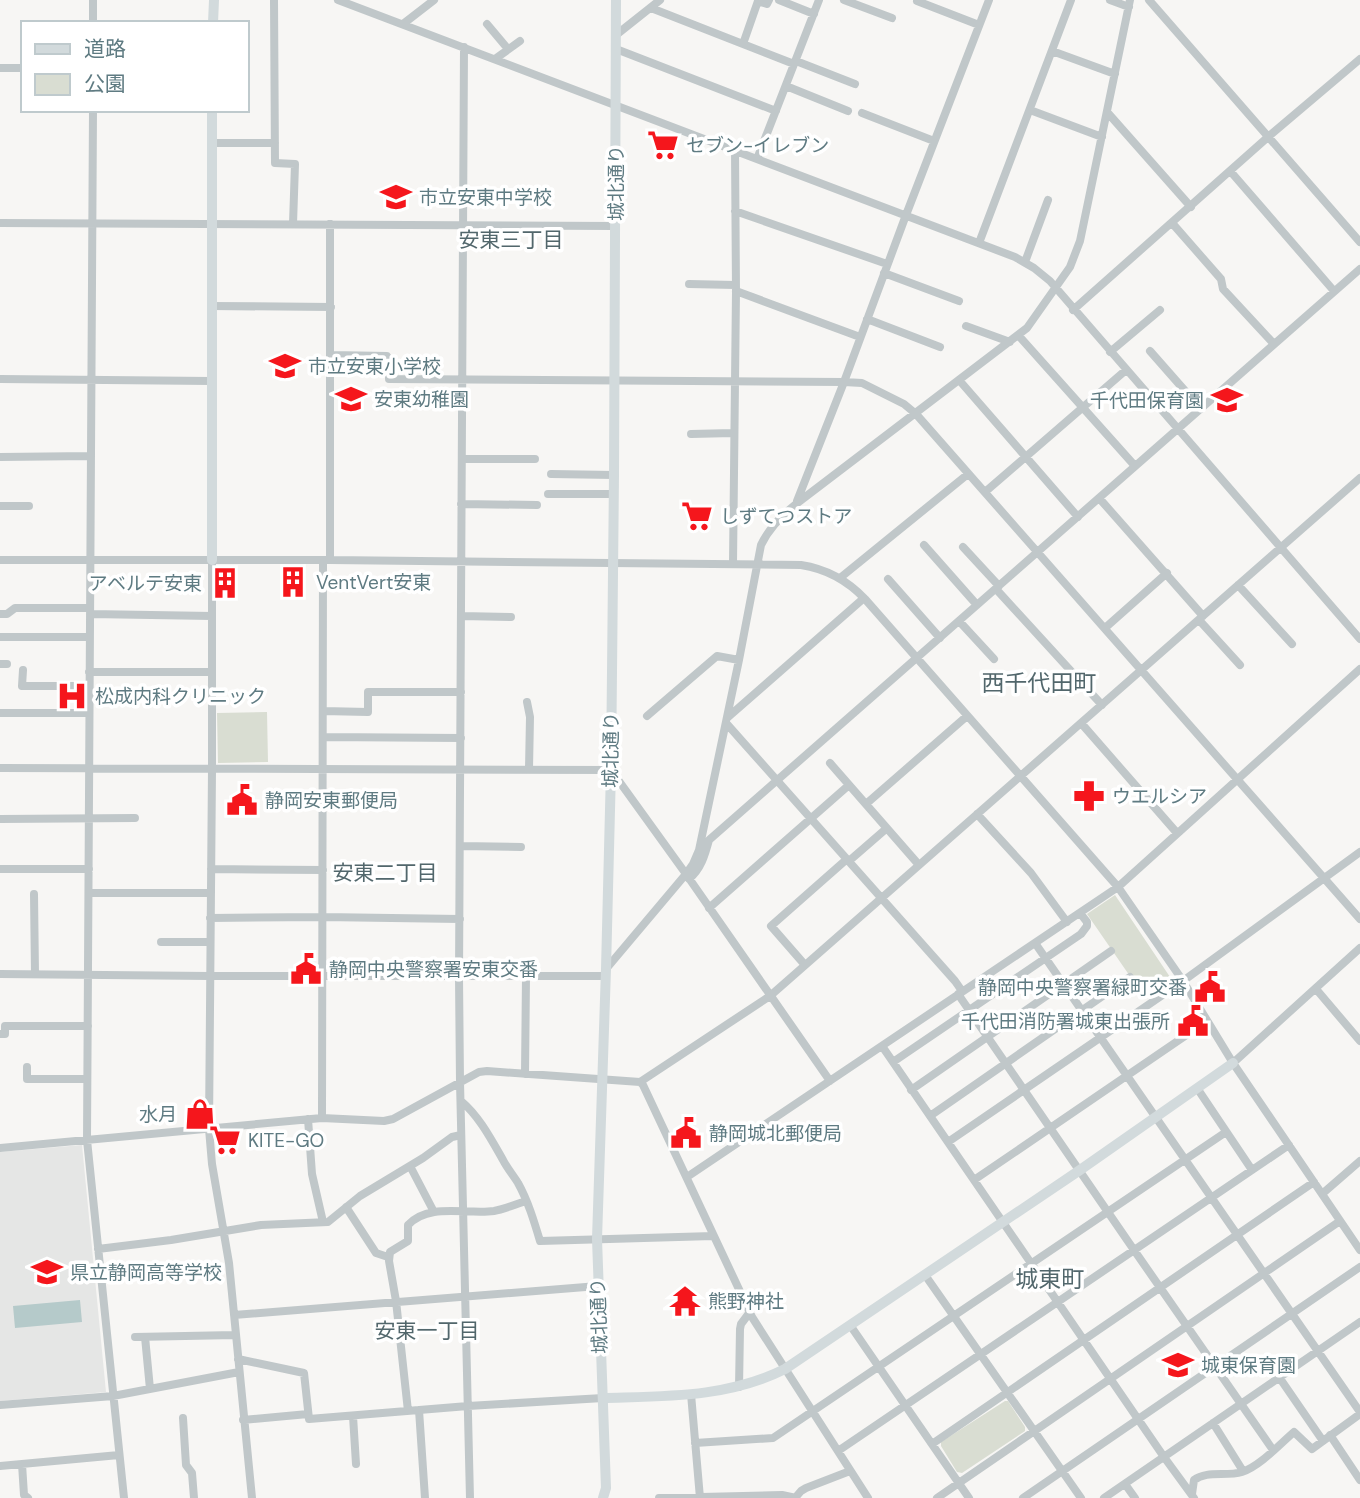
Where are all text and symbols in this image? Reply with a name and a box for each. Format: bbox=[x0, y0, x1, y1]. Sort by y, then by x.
legend bbox=[21, 21, 248, 112]
text: 道路 bbox=[84, 35, 126, 63]
text: 公園 bbox=[84, 70, 126, 98]
supermarket icon: セブン-イレブン bbox=[646, 128, 680, 162]
place label: セブン-イレブン bbox=[686, 133, 829, 158]
street label: 城北通り bbox=[604, 145, 629, 221]
school or university icon: 市立安東中学校 bbox=[379, 180, 413, 214]
place label: 市立安東中学校 bbox=[419, 185, 552, 210]
district label: 安東三丁目 bbox=[459, 226, 564, 254]
school or university icon: 市立安東小学校 bbox=[268, 349, 302, 383]
place label: 市立安東小学校 bbox=[308, 354, 441, 379]
school or university icon: 安東幼稚園 bbox=[334, 382, 368, 416]
school or university icon: 千代田保育園 bbox=[1210, 383, 1244, 417]
place label: 安東幼稚園 bbox=[374, 387, 469, 412]
place label: 千代田保育園 bbox=[1090, 388, 1204, 413]
supermarket icon: しずてつストア bbox=[680, 499, 714, 533]
place label: しずてつストア bbox=[720, 504, 852, 529]
building icon: VentVert安東 bbox=[276, 565, 310, 599]
building icon: アベルテ安東 bbox=[208, 566, 242, 600]
place label: VentVert安東 bbox=[316, 570, 431, 595]
place label: アベルテ安東 bbox=[88, 571, 202, 596]
district label: 西千代田町 bbox=[982, 668, 1097, 698]
hospital icon: 松成内科クリニック bbox=[55, 679, 89, 713]
place label: 松成内科クリニック bbox=[95, 684, 266, 709]
street label: 城北通り bbox=[598, 712, 624, 788]
pharmacy icon: ウエルシア bbox=[1072, 779, 1106, 813]
public building icon: 静岡安東郵便局 bbox=[225, 783, 259, 817]
place label: ウエルシア bbox=[1112, 784, 1207, 809]
place label: 静岡安東郵便局 bbox=[265, 788, 398, 813]
district label: 安東二丁目 bbox=[333, 859, 438, 887]
public building icon: 静岡中央警察署安東交番 bbox=[289, 952, 323, 986]
place label: 静岡中央警察署安東交番 bbox=[329, 957, 538, 982]
public building icon: 静岡中央警察署緑町交番 bbox=[1193, 970, 1227, 1004]
place label: 静岡中央警察署緑町交番 bbox=[978, 975, 1187, 1000]
public building icon: 千代田消防署城東出張所 bbox=[1176, 1004, 1210, 1038]
place label: 千代田消防署城東出張所 bbox=[961, 1009, 1170, 1034]
shop icon: 水月 bbox=[183, 1097, 217, 1131]
place label: 水月 bbox=[139, 1102, 177, 1127]
public building icon: 静岡城北郵便局 bbox=[669, 1116, 703, 1150]
place label: 静岡城北郵便局 bbox=[709, 1121, 842, 1146]
supermarket icon: KITE-GO bbox=[208, 1123, 242, 1157]
place label: KITE-GO bbox=[248, 1128, 324, 1153]
school or university icon: 県立静岡高等学校 bbox=[30, 1255, 64, 1289]
place label: 県立静岡高等学校 bbox=[70, 1260, 222, 1285]
district label: 城東町 bbox=[1016, 1264, 1085, 1294]
street label: 城北通り bbox=[585, 1278, 613, 1354]
temple icon: 熊野神社 bbox=[668, 1284, 702, 1318]
place label: 熊野神社 bbox=[708, 1289, 784, 1314]
district label: 安東一丁目 bbox=[375, 1317, 480, 1345]
school or university icon: 城東保育園 bbox=[1161, 1348, 1195, 1382]
place label: 城東保育園 bbox=[1201, 1353, 1296, 1378]

